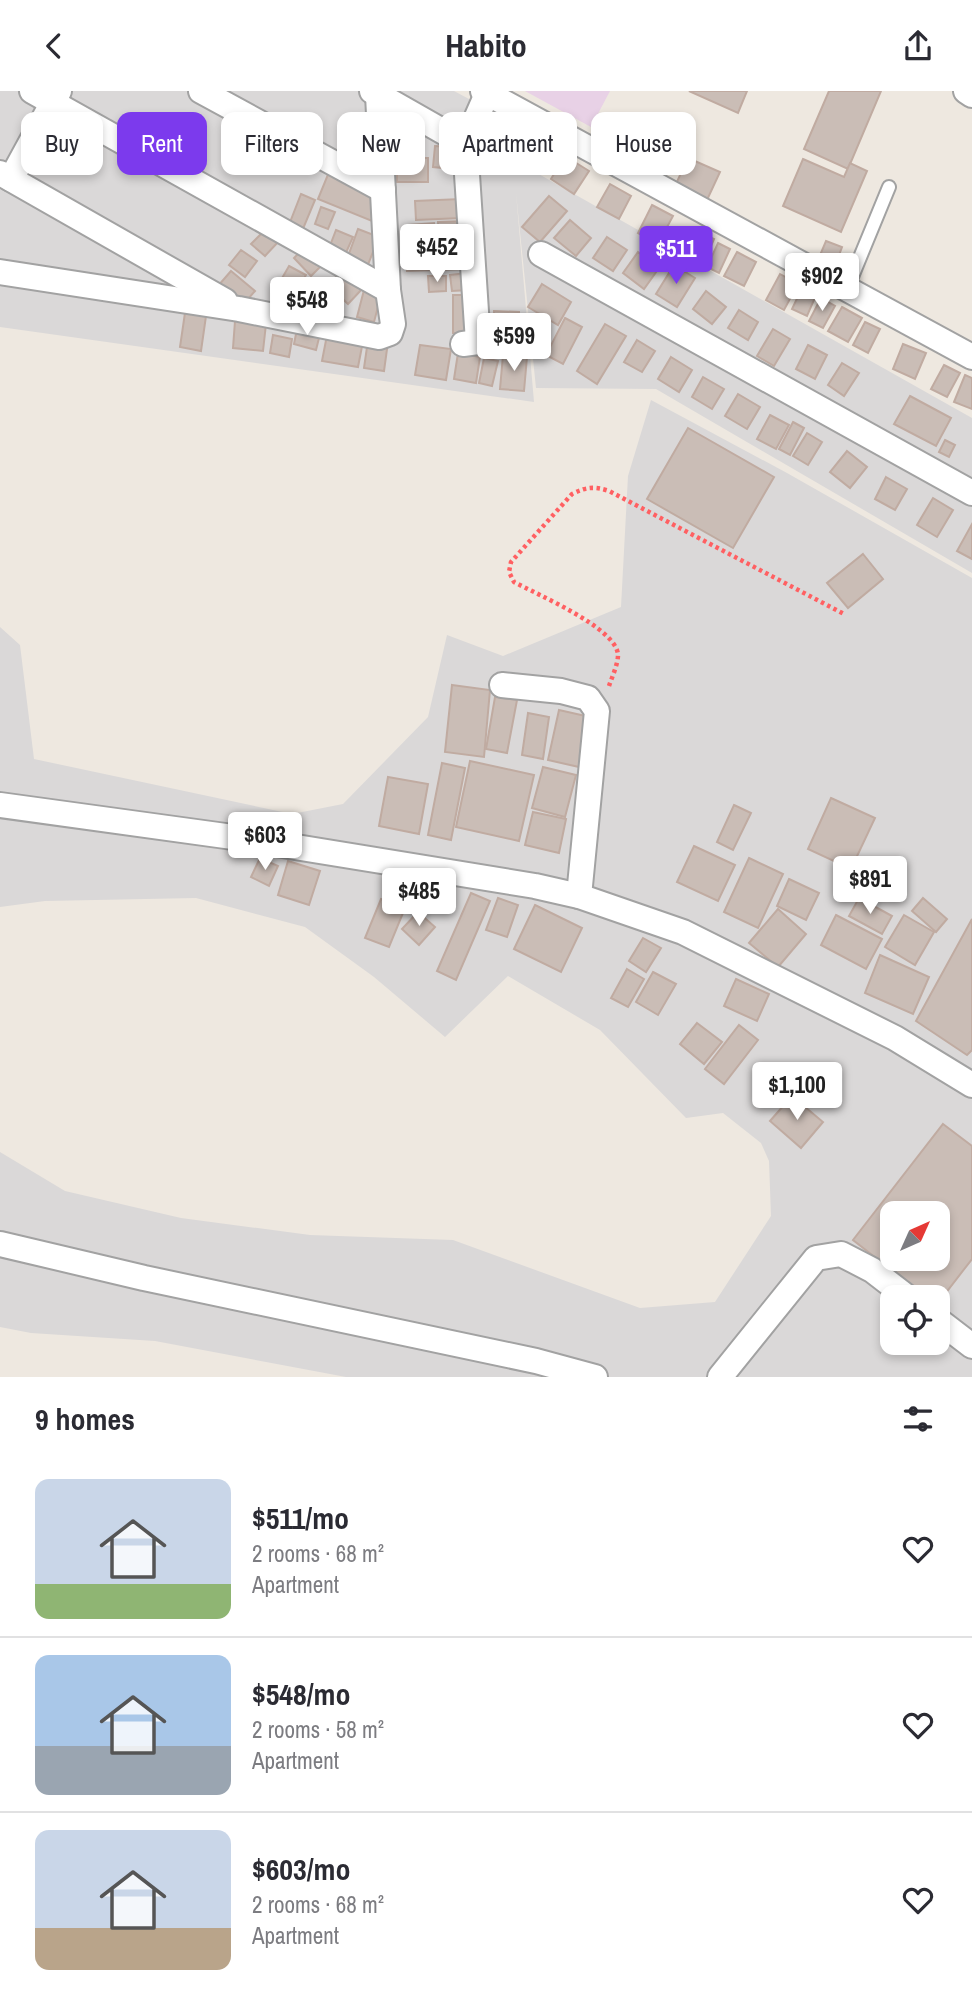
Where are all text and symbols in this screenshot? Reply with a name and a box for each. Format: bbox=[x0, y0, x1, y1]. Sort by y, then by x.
text: Habito bbox=[445, 24, 527, 67]
icon: back bbox=[35, 27, 73, 65]
icon: share bbox=[899, 27, 937, 65]
chip: Buy bbox=[21, 112, 103, 175]
chip: Rent bbox=[117, 112, 207, 175]
chip: Filters bbox=[221, 112, 323, 175]
chip: New bbox=[337, 112, 425, 175]
chip: Apartment bbox=[439, 112, 577, 175]
chip: House bbox=[591, 112, 696, 175]
pin: $452 bbox=[396, 225, 478, 284]
pin: $511 bbox=[635, 227, 717, 286]
text: $452 bbox=[416, 231, 458, 262]
text: $511 bbox=[656, 233, 696, 264]
pin: $902 bbox=[781, 253, 863, 313]
text: $902 bbox=[801, 260, 843, 291]
pin: $548 bbox=[266, 278, 348, 337]
text: $548 bbox=[286, 284, 328, 315]
pin: $599 bbox=[473, 313, 555, 373]
text: $599 bbox=[493, 320, 535, 351]
pin: $603 bbox=[224, 813, 306, 872]
text: $603 bbox=[244, 819, 286, 850]
pin: $891 bbox=[829, 857, 911, 916]
text: $891 bbox=[849, 863, 891, 894]
pin: $485 bbox=[378, 869, 460, 928]
text: $485 bbox=[398, 875, 440, 906]
pin: $1,100 bbox=[740, 1063, 854, 1122]
text: $1,100 bbox=[768, 1069, 826, 1100]
north arrow bbox=[880, 1201, 950, 1271]
map controls bbox=[880, 1201, 950, 1355]
button: locate bbox=[880, 1285, 950, 1355]
text: 9 homes bbox=[35, 1399, 135, 1439]
icon: filters bbox=[899, 1400, 937, 1438]
text: $511/mo bbox=[252, 1498, 349, 1538]
icon: home bbox=[91, 1507, 175, 1591]
icon: heart bbox=[899, 1530, 937, 1568]
text: 2 rooms · 68 m² bbox=[252, 1538, 384, 1569]
text: Apartment bbox=[252, 1569, 339, 1600]
text: $548/mo bbox=[252, 1674, 350, 1714]
icon: home bbox=[91, 1683, 175, 1767]
icon: heart bbox=[899, 1706, 937, 1744]
text: 2 rooms · 58 m² bbox=[252, 1714, 384, 1745]
text: Apartment bbox=[252, 1745, 339, 1776]
text: $603/mo bbox=[252, 1849, 350, 1889]
icon: home bbox=[91, 1858, 175, 1942]
icon: heart bbox=[899, 1881, 937, 1919]
text: 2 rooms · 68 m² bbox=[252, 1889, 384, 1920]
text: Apartment bbox=[252, 1920, 339, 1951]

